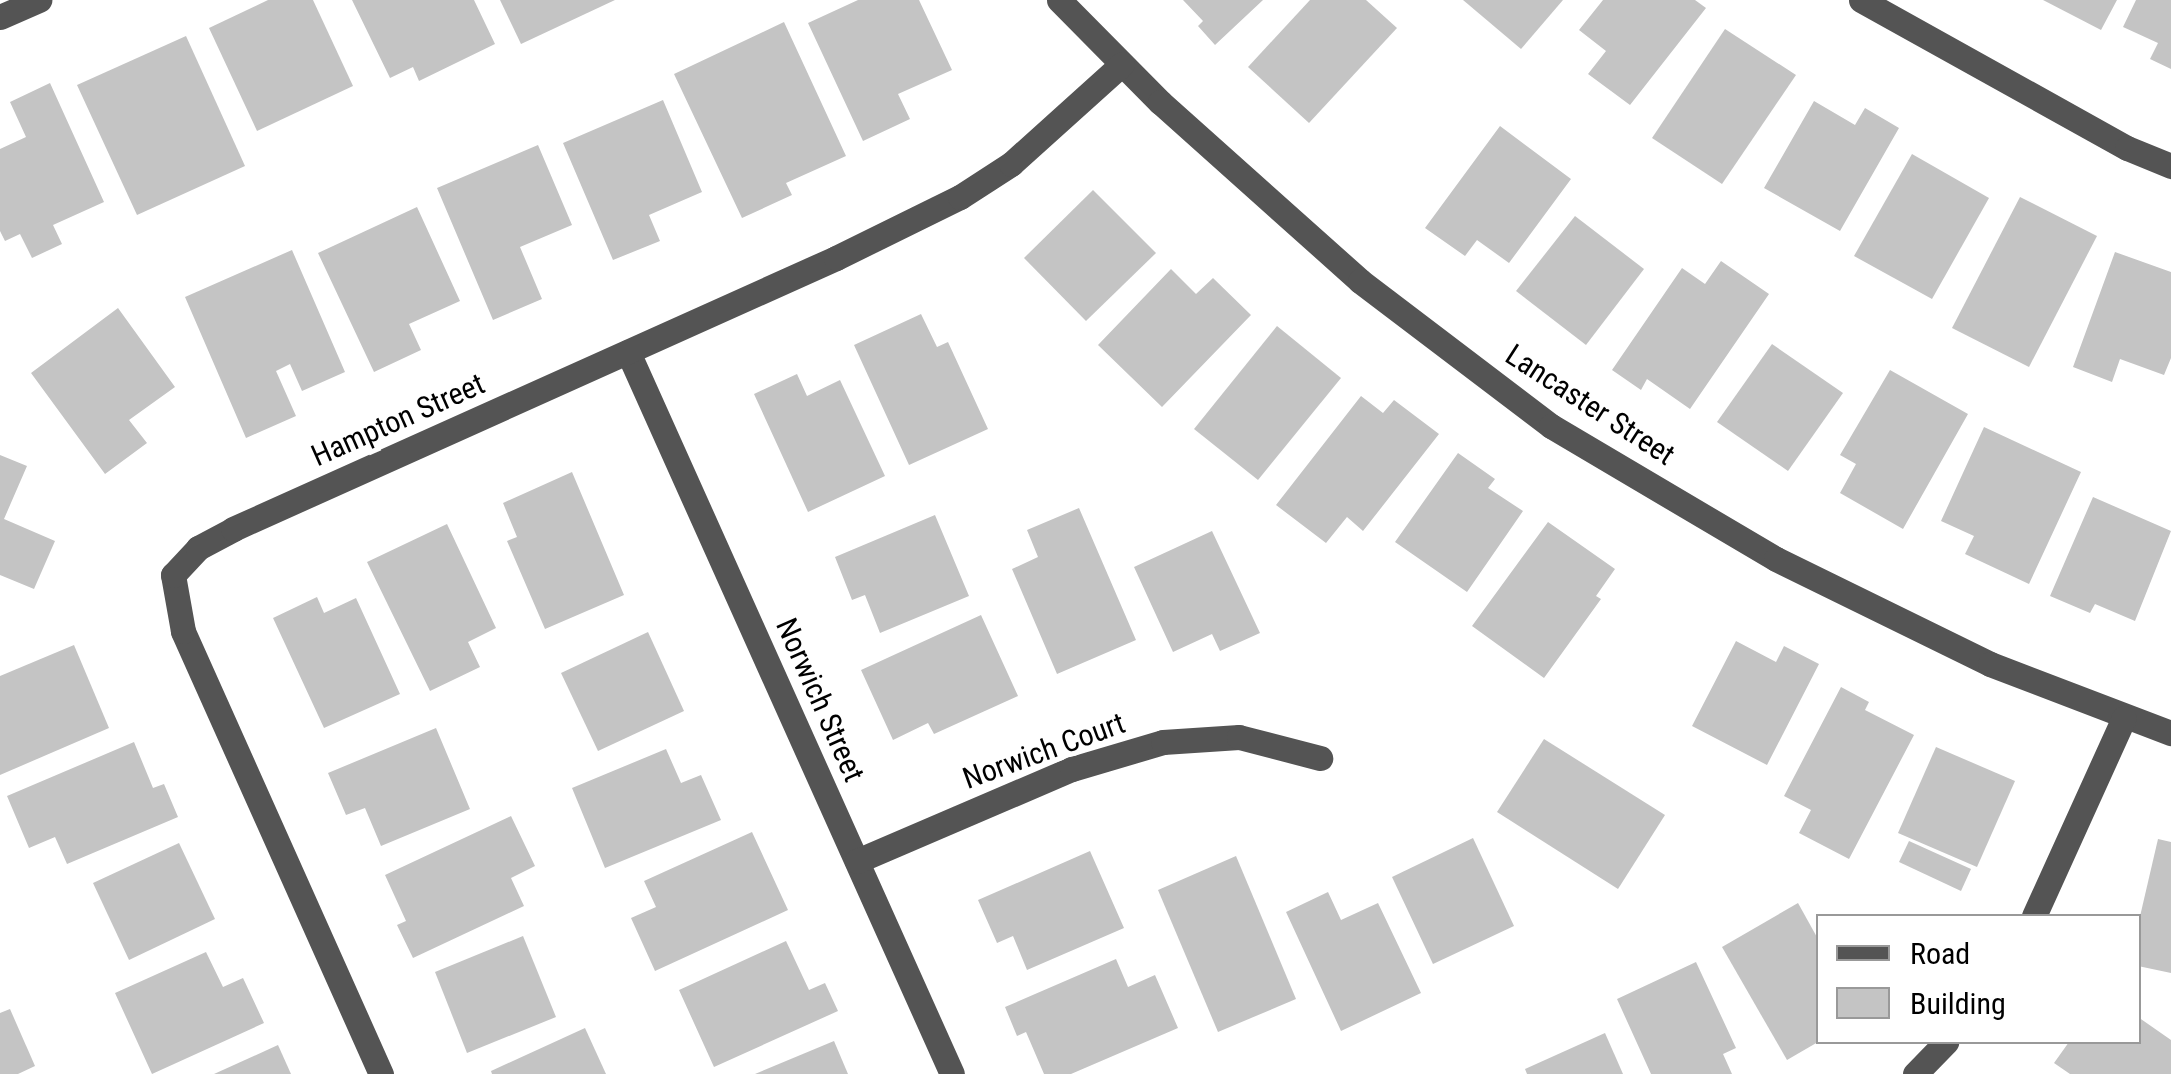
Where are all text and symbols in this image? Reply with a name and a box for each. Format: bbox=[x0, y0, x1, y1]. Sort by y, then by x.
street label: Lancaster Street bbox=[1499, 337, 1681, 473]
street label: Hampton Street bbox=[306, 366, 490, 474]
street label: Norwich Street bbox=[768, 613, 872, 787]
street label: Norwich Court bbox=[958, 705, 1130, 797]
legend bbox=[1816, 914, 2141, 1044]
text: Road bbox=[1910, 936, 1970, 971]
text: Building bbox=[1910, 986, 2006, 1021]

